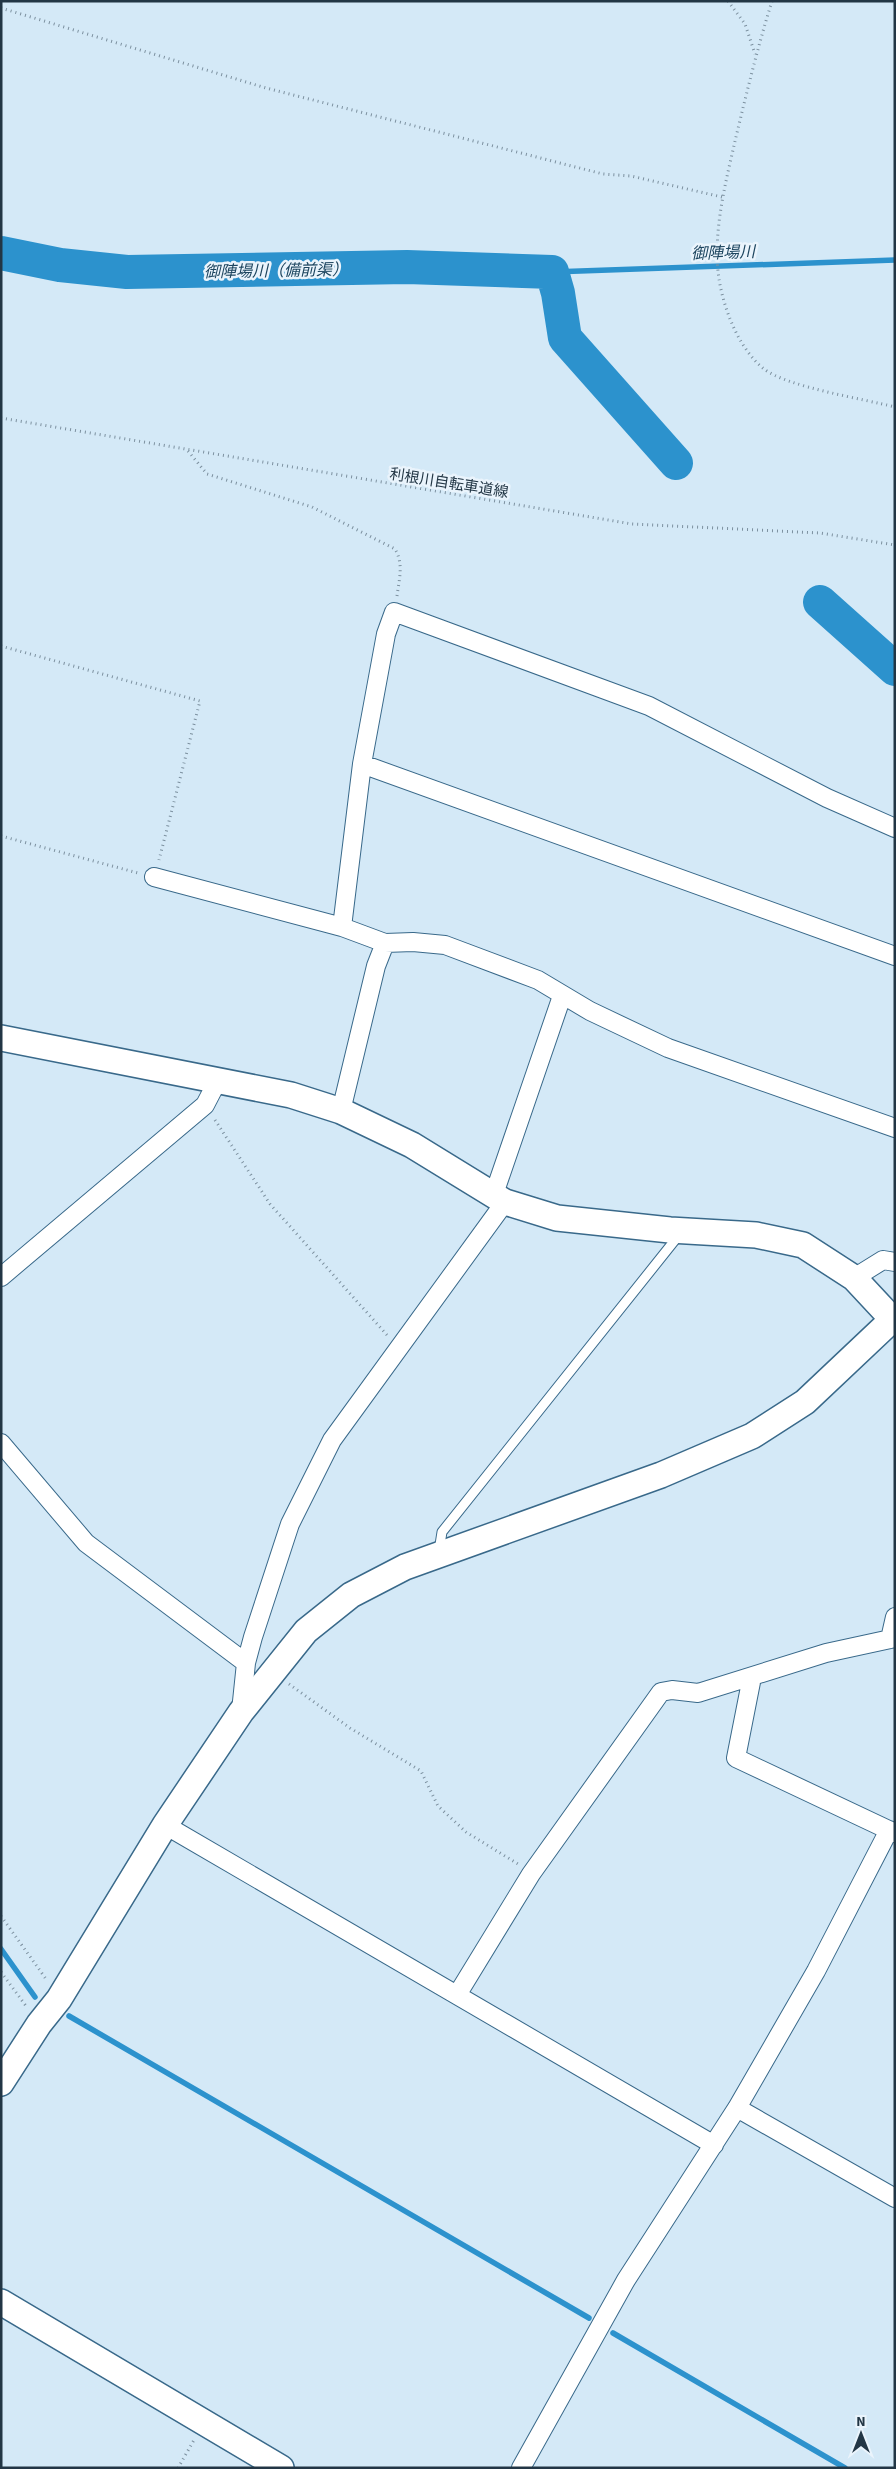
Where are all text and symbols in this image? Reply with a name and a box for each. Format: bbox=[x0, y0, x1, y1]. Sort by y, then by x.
water label: 御陣場川 bbox=[691, 241, 757, 265]
water label: 御陣場川（備前渠） bbox=[204, 259, 348, 283]
street label: 利根川自転車道線 bbox=[388, 464, 510, 503]
north arrow bbox=[836, 2409, 886, 2459]
text: N bbox=[856, 2412, 866, 2432]

